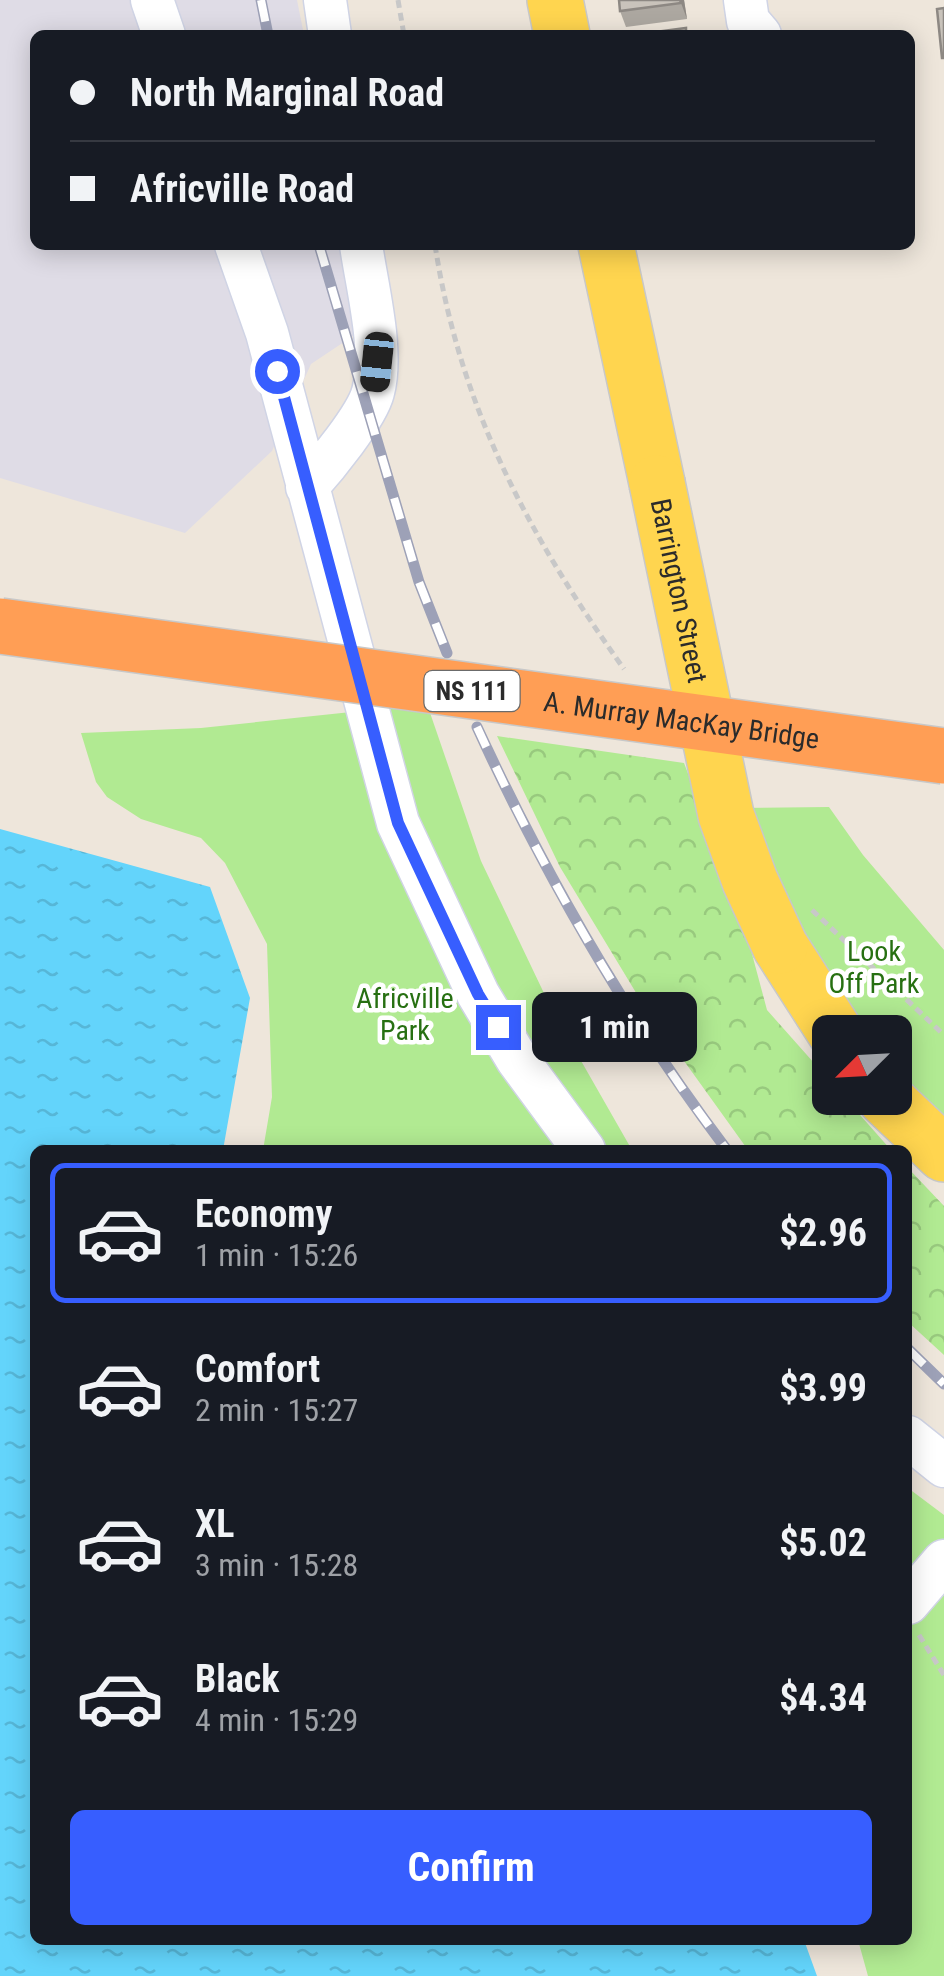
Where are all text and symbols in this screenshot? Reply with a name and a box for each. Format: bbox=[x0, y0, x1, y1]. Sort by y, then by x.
text: North Marginal Road bbox=[130, 71, 444, 115]
text: Africville Road bbox=[130, 167, 354, 211]
car bbox=[359, 331, 395, 393]
route start bbox=[255, 349, 300, 394]
street label: Barrington Street bbox=[644, 496, 715, 686]
road number: NS 111 bbox=[424, 671, 520, 711]
street label: A. Murray MacKay Bridge bbox=[542, 685, 821, 755]
park label: Look Off Park bbox=[829, 935, 920, 1000]
park label: Africville Park bbox=[356, 982, 454, 1047]
callout: 1 min bbox=[533, 992, 698, 1062]
route end bbox=[476, 1005, 521, 1050]
text: 1 min bbox=[579, 1008, 650, 1046]
north arrow bbox=[812, 1015, 912, 1115]
map controls bbox=[812, 1015, 912, 1115]
icon: car bbox=[75, 1188, 165, 1278]
text: Economy bbox=[195, 1192, 332, 1236]
text: $2.96 bbox=[779, 1211, 867, 1255]
text: 1 min · 15:26 bbox=[195, 1236, 358, 1274]
icon: car bbox=[75, 1343, 165, 1433]
text: Comfort bbox=[195, 1347, 320, 1391]
text: $3.99 bbox=[779, 1366, 867, 1410]
text: 2 min · 15:27 bbox=[195, 1391, 358, 1429]
icon: car bbox=[75, 1498, 165, 1588]
text: XL bbox=[195, 1502, 234, 1546]
text: $5.02 bbox=[779, 1521, 867, 1565]
text: 3 min · 15:28 bbox=[195, 1546, 358, 1584]
icon: car bbox=[75, 1653, 165, 1743]
text: Black bbox=[195, 1657, 279, 1701]
text: $4.34 bbox=[779, 1676, 867, 1720]
text: 4 min · 15:29 bbox=[195, 1701, 358, 1739]
button: Confirm bbox=[70, 1810, 872, 1925]

